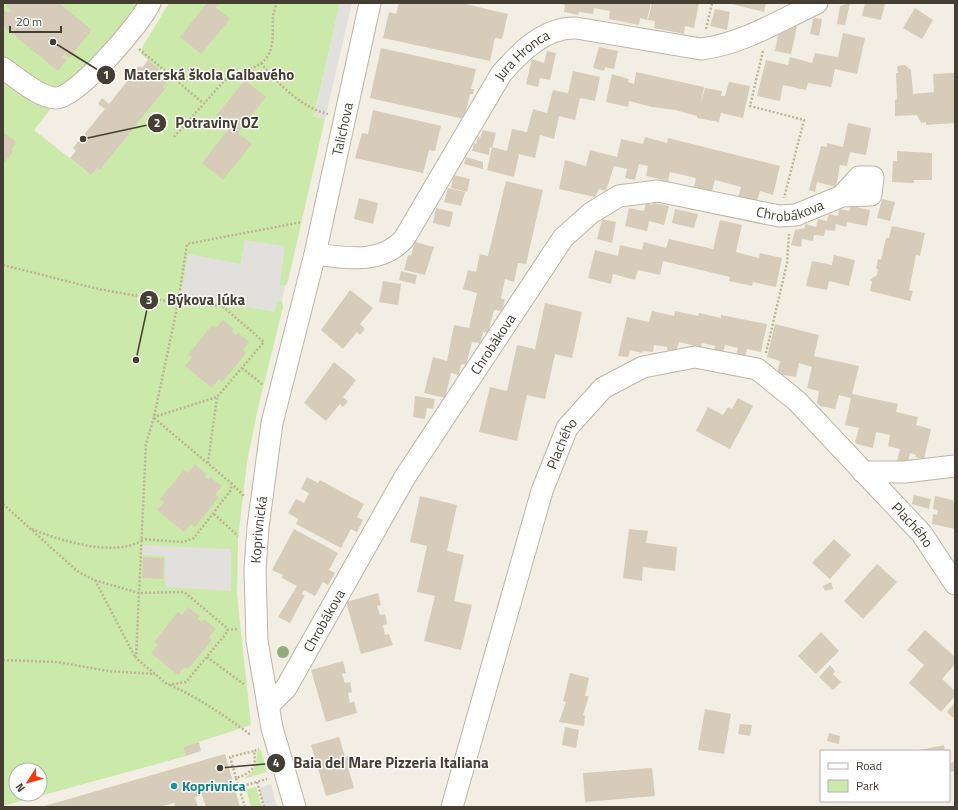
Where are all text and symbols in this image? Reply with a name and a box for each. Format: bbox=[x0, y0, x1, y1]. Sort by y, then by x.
scale bar bbox=[10, 8, 61, 34]
text: 20 m bbox=[16, 12, 42, 31]
street label: Jura Hronca bbox=[488, 24, 553, 84]
callout: Materská škola Galbavého bbox=[96, 62, 302, 89]
text: Materská škola Galbavého bbox=[124, 63, 294, 86]
text: 1 bbox=[103, 65, 109, 84]
street label: Talichova bbox=[326, 100, 358, 158]
callout: Potraviny OZ bbox=[147, 109, 266, 136]
text: Potraviny OZ bbox=[175, 111, 259, 134]
text: 2 bbox=[154, 113, 160, 132]
street label: Chrobákova bbox=[755, 194, 827, 226]
callout: Býkova lúka bbox=[139, 286, 253, 313]
text: Býkova lúka bbox=[167, 288, 245, 311]
text: 3 bbox=[146, 290, 152, 309]
street label: Chrobákova bbox=[465, 309, 520, 378]
street label: Plachého bbox=[541, 413, 582, 472]
street label: Koprivnická bbox=[244, 495, 272, 564]
street label: Plachého bbox=[887, 497, 939, 551]
street label: Chrobákova bbox=[298, 585, 350, 655]
callout: Baia del Mare Pizzeria Italiana bbox=[266, 749, 497, 776]
legend bbox=[820, 750, 950, 802]
text: Baia del Mare Pizzeria Italiana bbox=[293, 751, 489, 774]
text: 4 bbox=[273, 753, 280, 772]
text: Road bbox=[856, 756, 882, 775]
north arrow bbox=[8, 762, 48, 802]
place label: Koprivnica bbox=[182, 775, 246, 796]
text: Park bbox=[856, 776, 879, 795]
text: N bbox=[11, 780, 29, 796]
marker: Koprivnica bbox=[169, 781, 179, 791]

